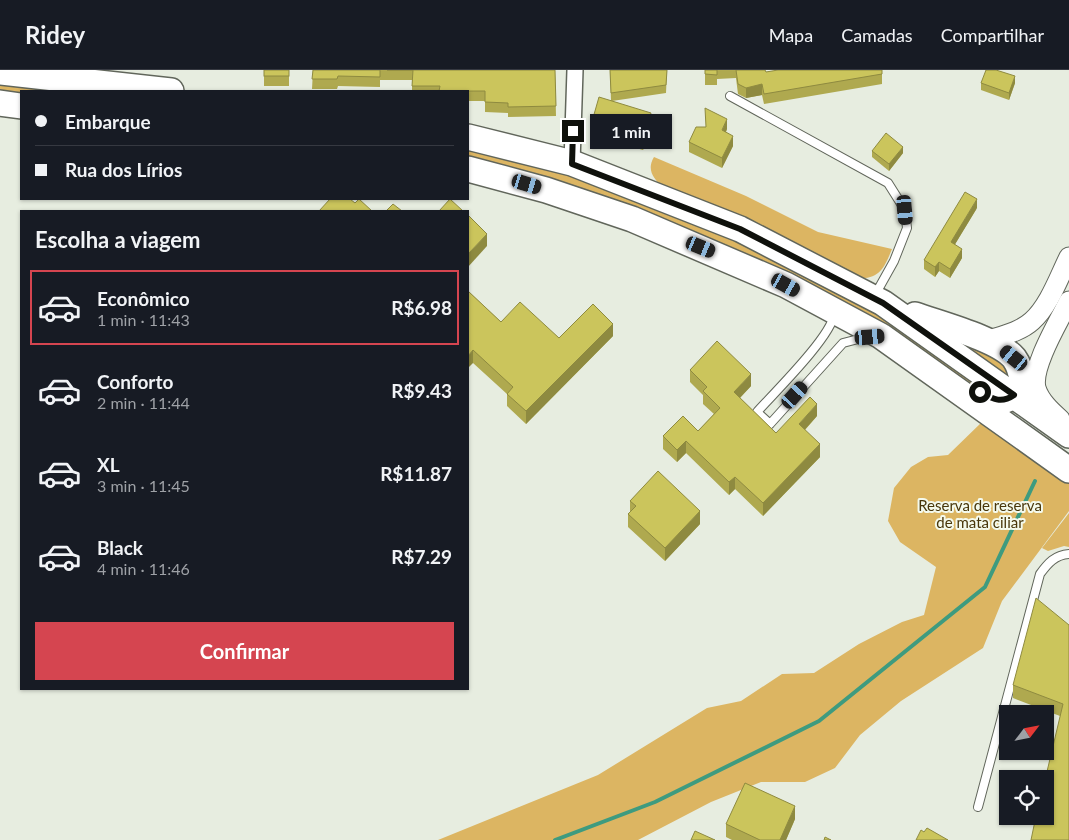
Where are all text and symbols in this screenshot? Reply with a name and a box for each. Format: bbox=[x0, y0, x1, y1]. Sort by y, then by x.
text: Ridey bbox=[25, 20, 85, 49]
text: Mapa bbox=[769, 24, 813, 46]
text: Camadas bbox=[841, 24, 913, 46]
text: Compartilhar bbox=[941, 24, 1044, 46]
text: Embarque bbox=[65, 110, 151, 133]
callout: 1 min bbox=[590, 114, 673, 148]
route end bbox=[562, 120, 584, 142]
text: 1 min bbox=[611, 122, 651, 141]
text: Rua dos Lírios bbox=[65, 158, 182, 181]
car bbox=[510, 172, 543, 196]
car bbox=[896, 194, 913, 226]
text: Escolha a viagem bbox=[35, 226, 201, 253]
car bbox=[684, 234, 717, 260]
car bbox=[769, 271, 802, 299]
icon: car bbox=[37, 285, 82, 330]
text: Econômico bbox=[97, 287, 190, 310]
text: R$6.98 bbox=[391, 296, 452, 319]
text: 1 min · 11:43 bbox=[97, 310, 190, 329]
car bbox=[854, 328, 885, 346]
car bbox=[997, 343, 1030, 373]
icon: car bbox=[37, 368, 82, 413]
text: Conforto bbox=[97, 370, 173, 393]
text: R$9.43 bbox=[391, 379, 452, 402]
car bbox=[779, 379, 810, 411]
route start bbox=[969, 381, 991, 403]
text: 2 min · 11:44 bbox=[97, 393, 190, 412]
icon: car bbox=[37, 451, 82, 496]
text: XL bbox=[97, 453, 120, 476]
text: R$11.87 bbox=[380, 462, 452, 485]
text: 3 min · 11:45 bbox=[97, 476, 190, 495]
park label: Reserva de reserva de mata ciliar bbox=[918, 496, 1042, 531]
icon: car bbox=[37, 534, 82, 579]
text: Black bbox=[97, 536, 143, 559]
text: R$7.29 bbox=[391, 545, 452, 568]
text: 4 min · 11:46 bbox=[97, 559, 190, 578]
button: Confirmar bbox=[35, 622, 454, 680]
north arrow bbox=[999, 705, 1054, 760]
map controls bbox=[999, 705, 1054, 825]
button: locate bbox=[999, 770, 1054, 825]

